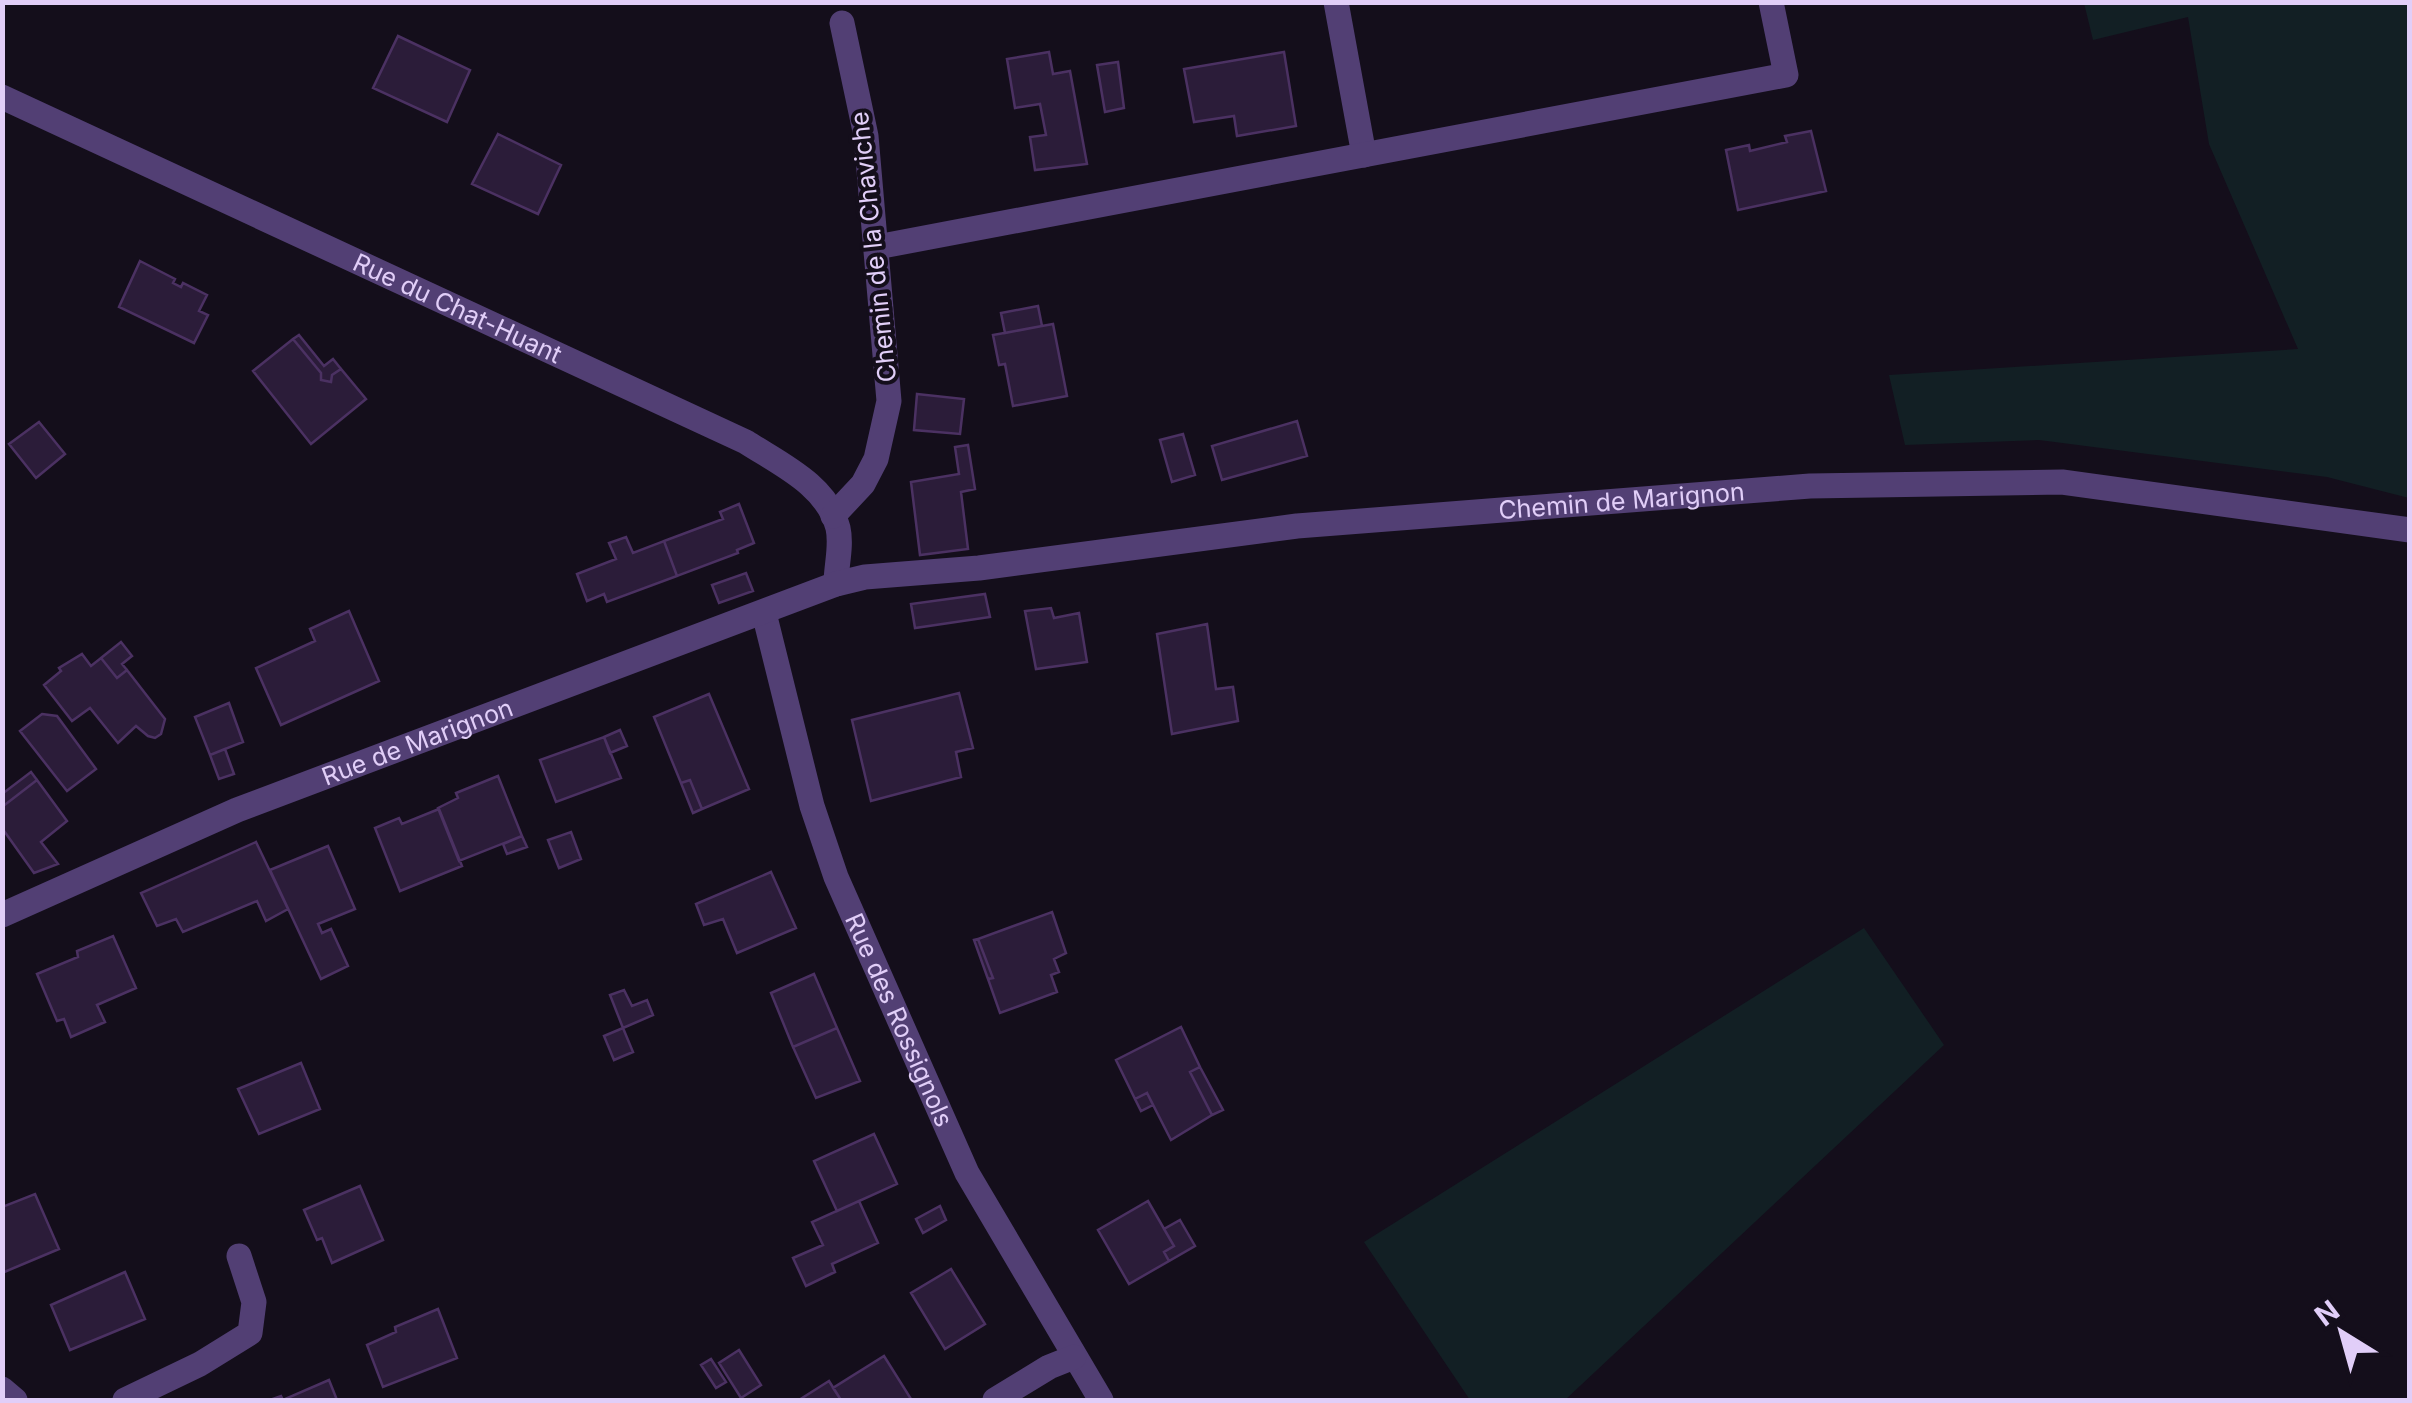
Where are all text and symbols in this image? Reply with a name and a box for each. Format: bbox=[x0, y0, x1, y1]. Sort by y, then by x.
street label: Chemin de la Chaviche bbox=[844, 110, 902, 384]
street label: Rue du Chat-Huant bbox=[348, 247, 566, 369]
street label: Chemin de Marignon bbox=[1497, 476, 1746, 525]
street label: Rue de Marignon bbox=[317, 692, 517, 792]
street label: Rue des Rossignols bbox=[839, 908, 960, 1131]
north arrow bbox=[2292, 1283, 2392, 1383]
text: N bbox=[2308, 1293, 2346, 1333]

